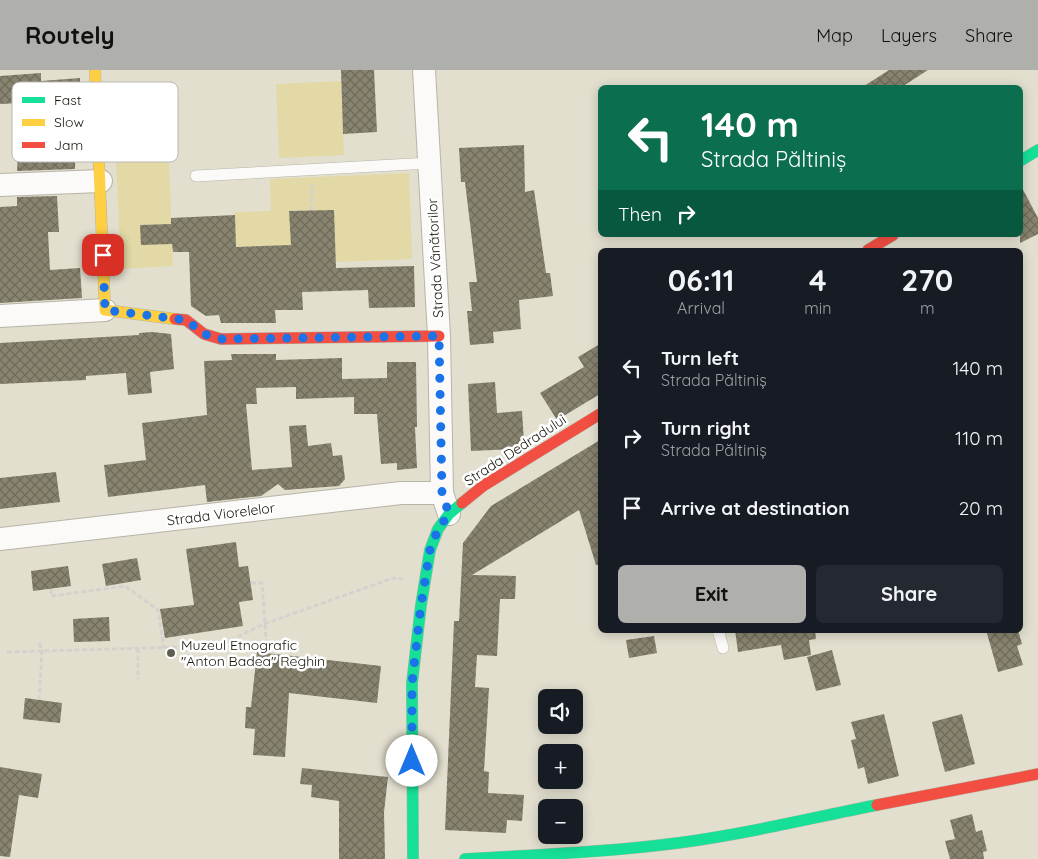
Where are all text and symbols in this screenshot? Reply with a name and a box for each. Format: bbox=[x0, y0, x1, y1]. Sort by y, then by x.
text: Routely bbox=[25, 20, 115, 50]
text: Map bbox=[816, 24, 853, 47]
text: Layers bbox=[881, 24, 937, 47]
text: Share bbox=[965, 24, 1013, 47]
legend bbox=[12, 82, 178, 162]
text: Fast bbox=[54, 91, 82, 109]
text: 140 m bbox=[701, 102, 799, 146]
icon: left bbox=[618, 105, 683, 170]
text: Slow bbox=[54, 113, 84, 131]
text: Jam bbox=[54, 136, 83, 154]
text: Strada Păltiniș bbox=[701, 145, 846, 173]
street label: Strada Vânătorilor bbox=[423, 197, 447, 318]
icon: right bbox=[672, 200, 700, 228]
text: Then bbox=[618, 202, 662, 226]
pin bbox=[82, 234, 124, 276]
icon: arrive bbox=[89, 241, 117, 269]
text: 06:11 bbox=[668, 261, 734, 299]
text: 4 bbox=[809, 261, 827, 299]
text: 270 bbox=[901, 261, 953, 299]
text: Arrival bbox=[677, 298, 725, 318]
text: min bbox=[804, 298, 831, 318]
text: m bbox=[920, 298, 934, 318]
text: Turn left bbox=[661, 346, 739, 370]
icon: left bbox=[618, 354, 646, 382]
text: 140 m bbox=[952, 356, 1003, 380]
text: Strada Păltiniș bbox=[661, 370, 767, 390]
street label: Strada Dedradului bbox=[461, 410, 569, 490]
text: Turn right bbox=[661, 416, 750, 440]
icon: right bbox=[618, 424, 646, 452]
text: 110 m bbox=[955, 426, 1003, 450]
text: Strada Păltiniș bbox=[661, 440, 767, 460]
icon: arrive bbox=[618, 494, 646, 522]
text: Arrive at destination bbox=[661, 496, 850, 520]
text: 20 m bbox=[959, 496, 1003, 520]
street label: Strada Viorelelor bbox=[166, 498, 277, 530]
button: Exit bbox=[618, 565, 806, 623]
button: Share bbox=[816, 565, 1003, 623]
place label: Muzeul Etnografic "Anton Badea" Reghin bbox=[181, 636, 325, 670]
marker: Muzeul Etnografic "Anton Badea" Reghin bbox=[165, 647, 177, 659]
map controls bbox=[538, 689, 583, 844]
button: sound bbox=[538, 689, 583, 734]
position arrow bbox=[385, 734, 437, 786]
button: + bbox=[538, 744, 583, 789]
button: − bbox=[538, 799, 583, 844]

